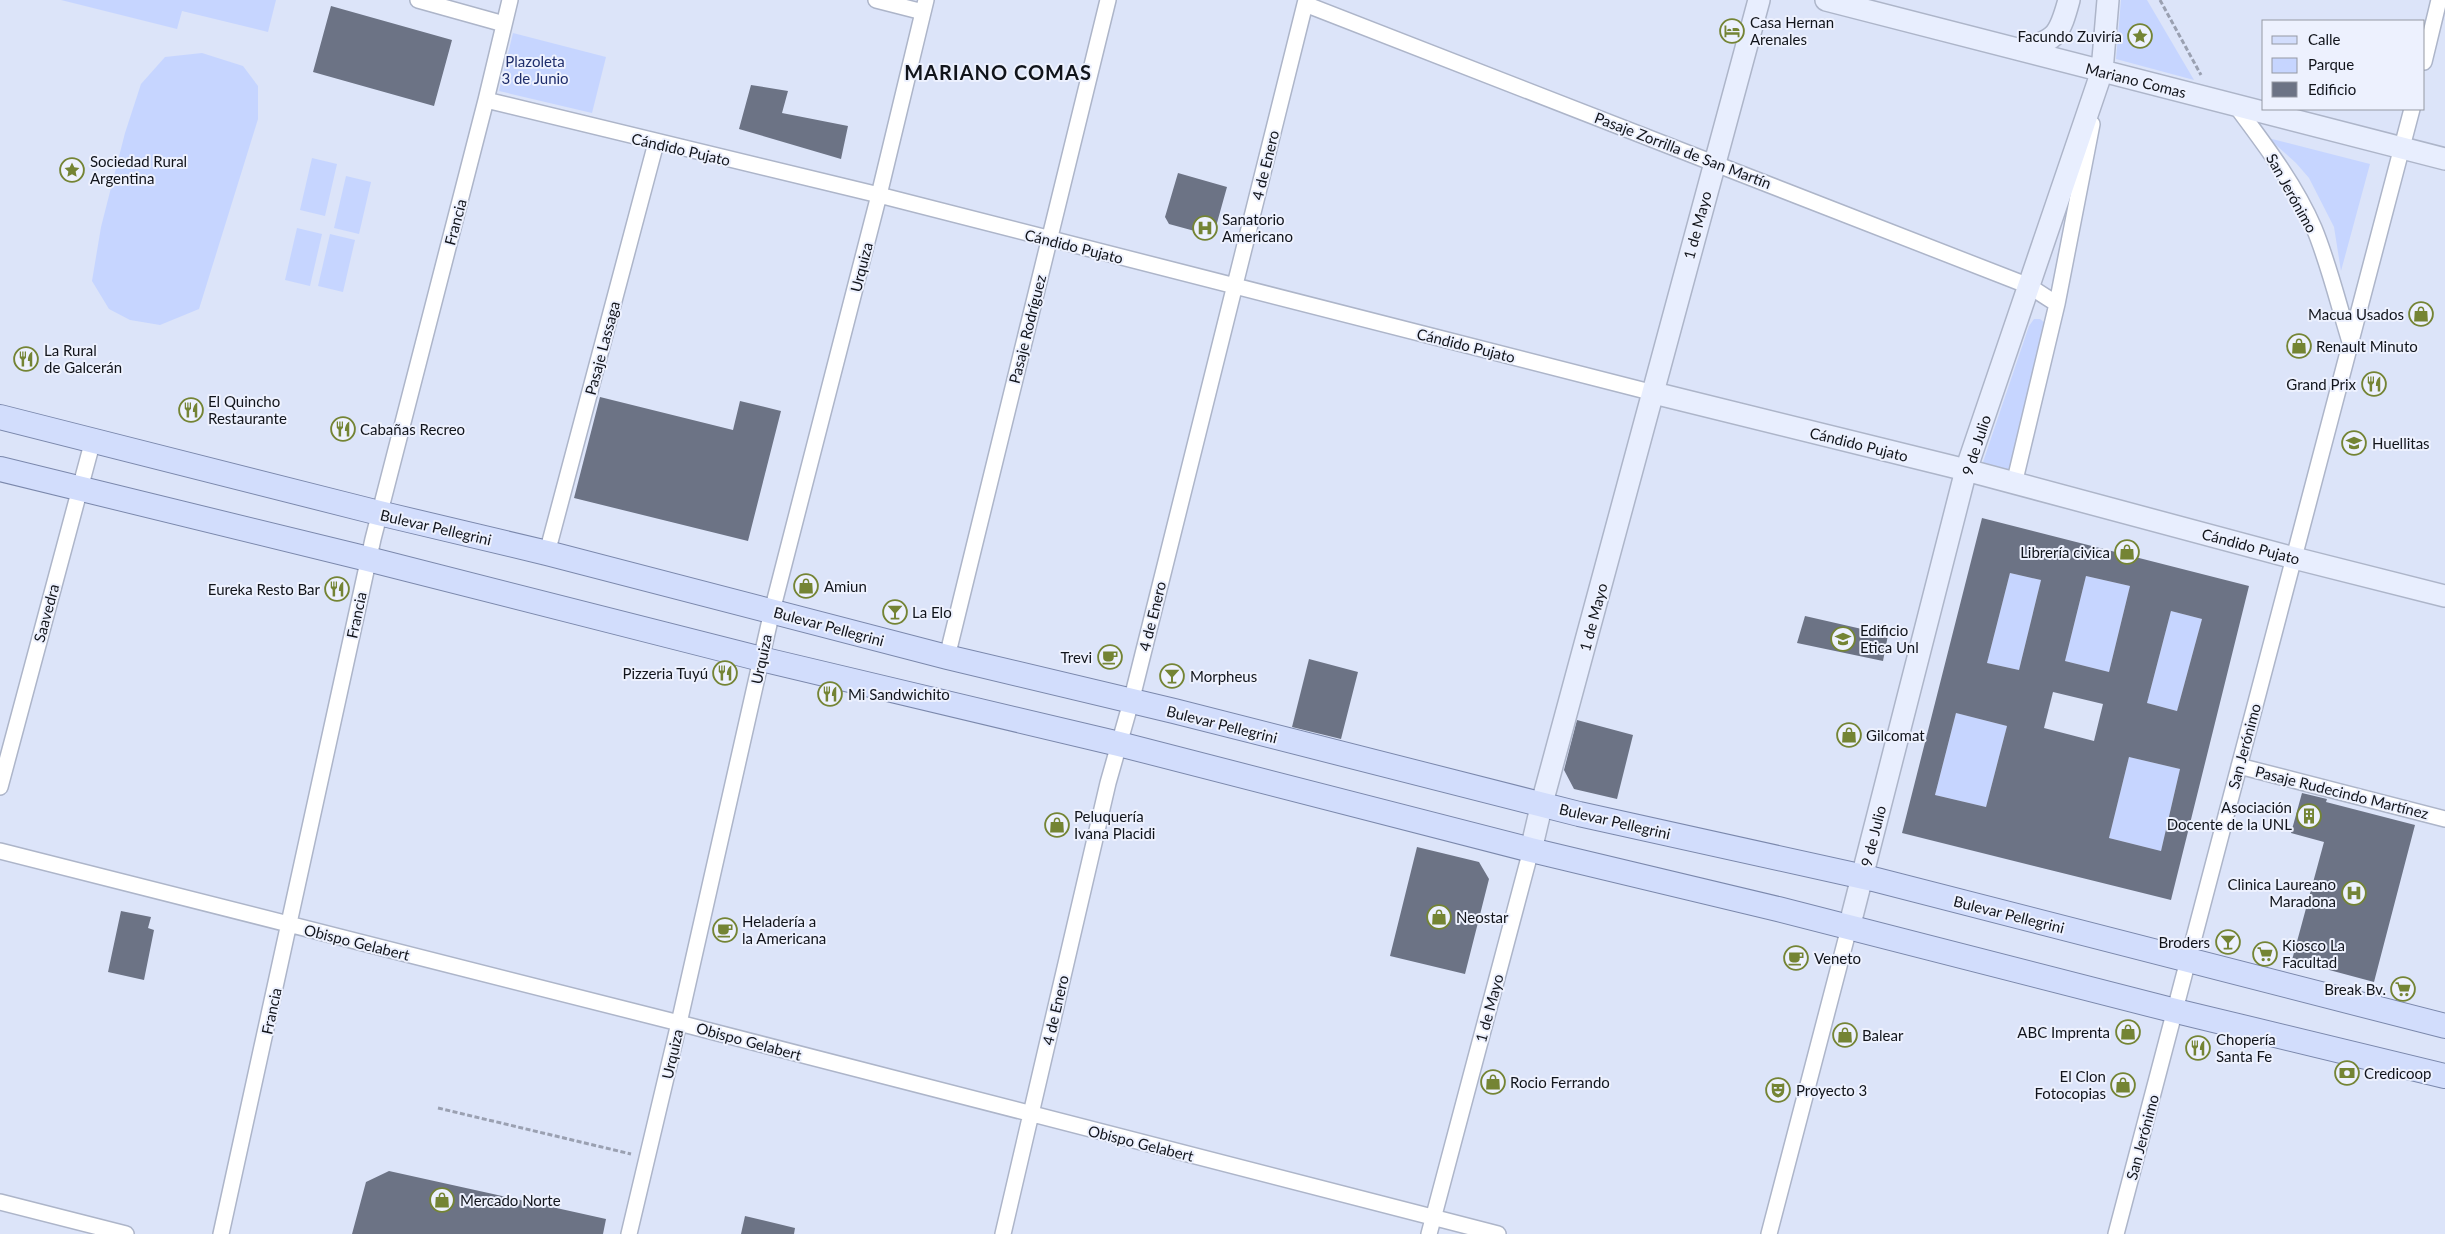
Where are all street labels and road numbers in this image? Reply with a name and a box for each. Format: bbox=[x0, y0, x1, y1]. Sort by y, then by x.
street label: Mariano Comas bbox=[2084, 59, 2188, 101]
street label: Pasaje Zorrilla de San Martín bbox=[1592, 108, 1774, 192]
street label: 4 de Enero bbox=[1248, 128, 1282, 202]
street label: Cándido Pujato bbox=[630, 129, 732, 169]
street label: San Jerónimo bbox=[2263, 150, 2321, 236]
street label: 1 de Mayo bbox=[1679, 189, 1715, 261]
street label: Francia bbox=[440, 197, 470, 247]
street label: Cándido Pujato bbox=[1023, 225, 1125, 267]
street label: Urquiza bbox=[846, 240, 876, 294]
street label: Pasaje Rodríguez bbox=[1005, 273, 1049, 385]
street label: Pasaje Lassaga bbox=[581, 299, 623, 397]
street label: Cándido Pujato bbox=[1415, 324, 1517, 366]
street label: 9 de Julio bbox=[1958, 413, 1994, 477]
street label: Cándido Pujato bbox=[1808, 423, 1910, 465]
street label: Bulevar Pellegrini bbox=[379, 505, 493, 549]
street label: Cándido Pujato bbox=[2200, 524, 2302, 568]
street label: 4 de Enero bbox=[1135, 579, 1169, 653]
street label: 1 de Mayo bbox=[1575, 581, 1611, 653]
street label: Saavedra bbox=[30, 582, 62, 644]
street label: Francia bbox=[342, 590, 370, 640]
street label: Bulevar Pellegrini bbox=[772, 603, 886, 649]
street label: Urquiza bbox=[747, 632, 775, 686]
street label: San Jerónimo bbox=[2224, 701, 2264, 791]
street label: Bulevar Pellegrini bbox=[1165, 702, 1279, 746]
street label: Pasaje Rudecindo Martínez bbox=[2253, 762, 2431, 822]
street label: Bulevar Pellegrini bbox=[1558, 799, 1672, 843]
street label: 9 de Julio bbox=[1857, 804, 1889, 868]
street label: Bulevar Pellegrini bbox=[1952, 892, 2066, 936]
street label: Obispo Gelabert bbox=[302, 920, 412, 964]
street label: 1 de Mayo bbox=[1471, 972, 1507, 1044]
street label: 4 de Enero bbox=[1038, 973, 1072, 1047]
street label: Francia bbox=[257, 986, 285, 1036]
street label: Obispo Gelabert bbox=[694, 1018, 804, 1064]
street label: Urquiza bbox=[658, 1027, 686, 1081]
street label: San Jerónimo bbox=[2122, 1092, 2162, 1182]
street label: Obispo Gelabert bbox=[1086, 1121, 1196, 1165]

